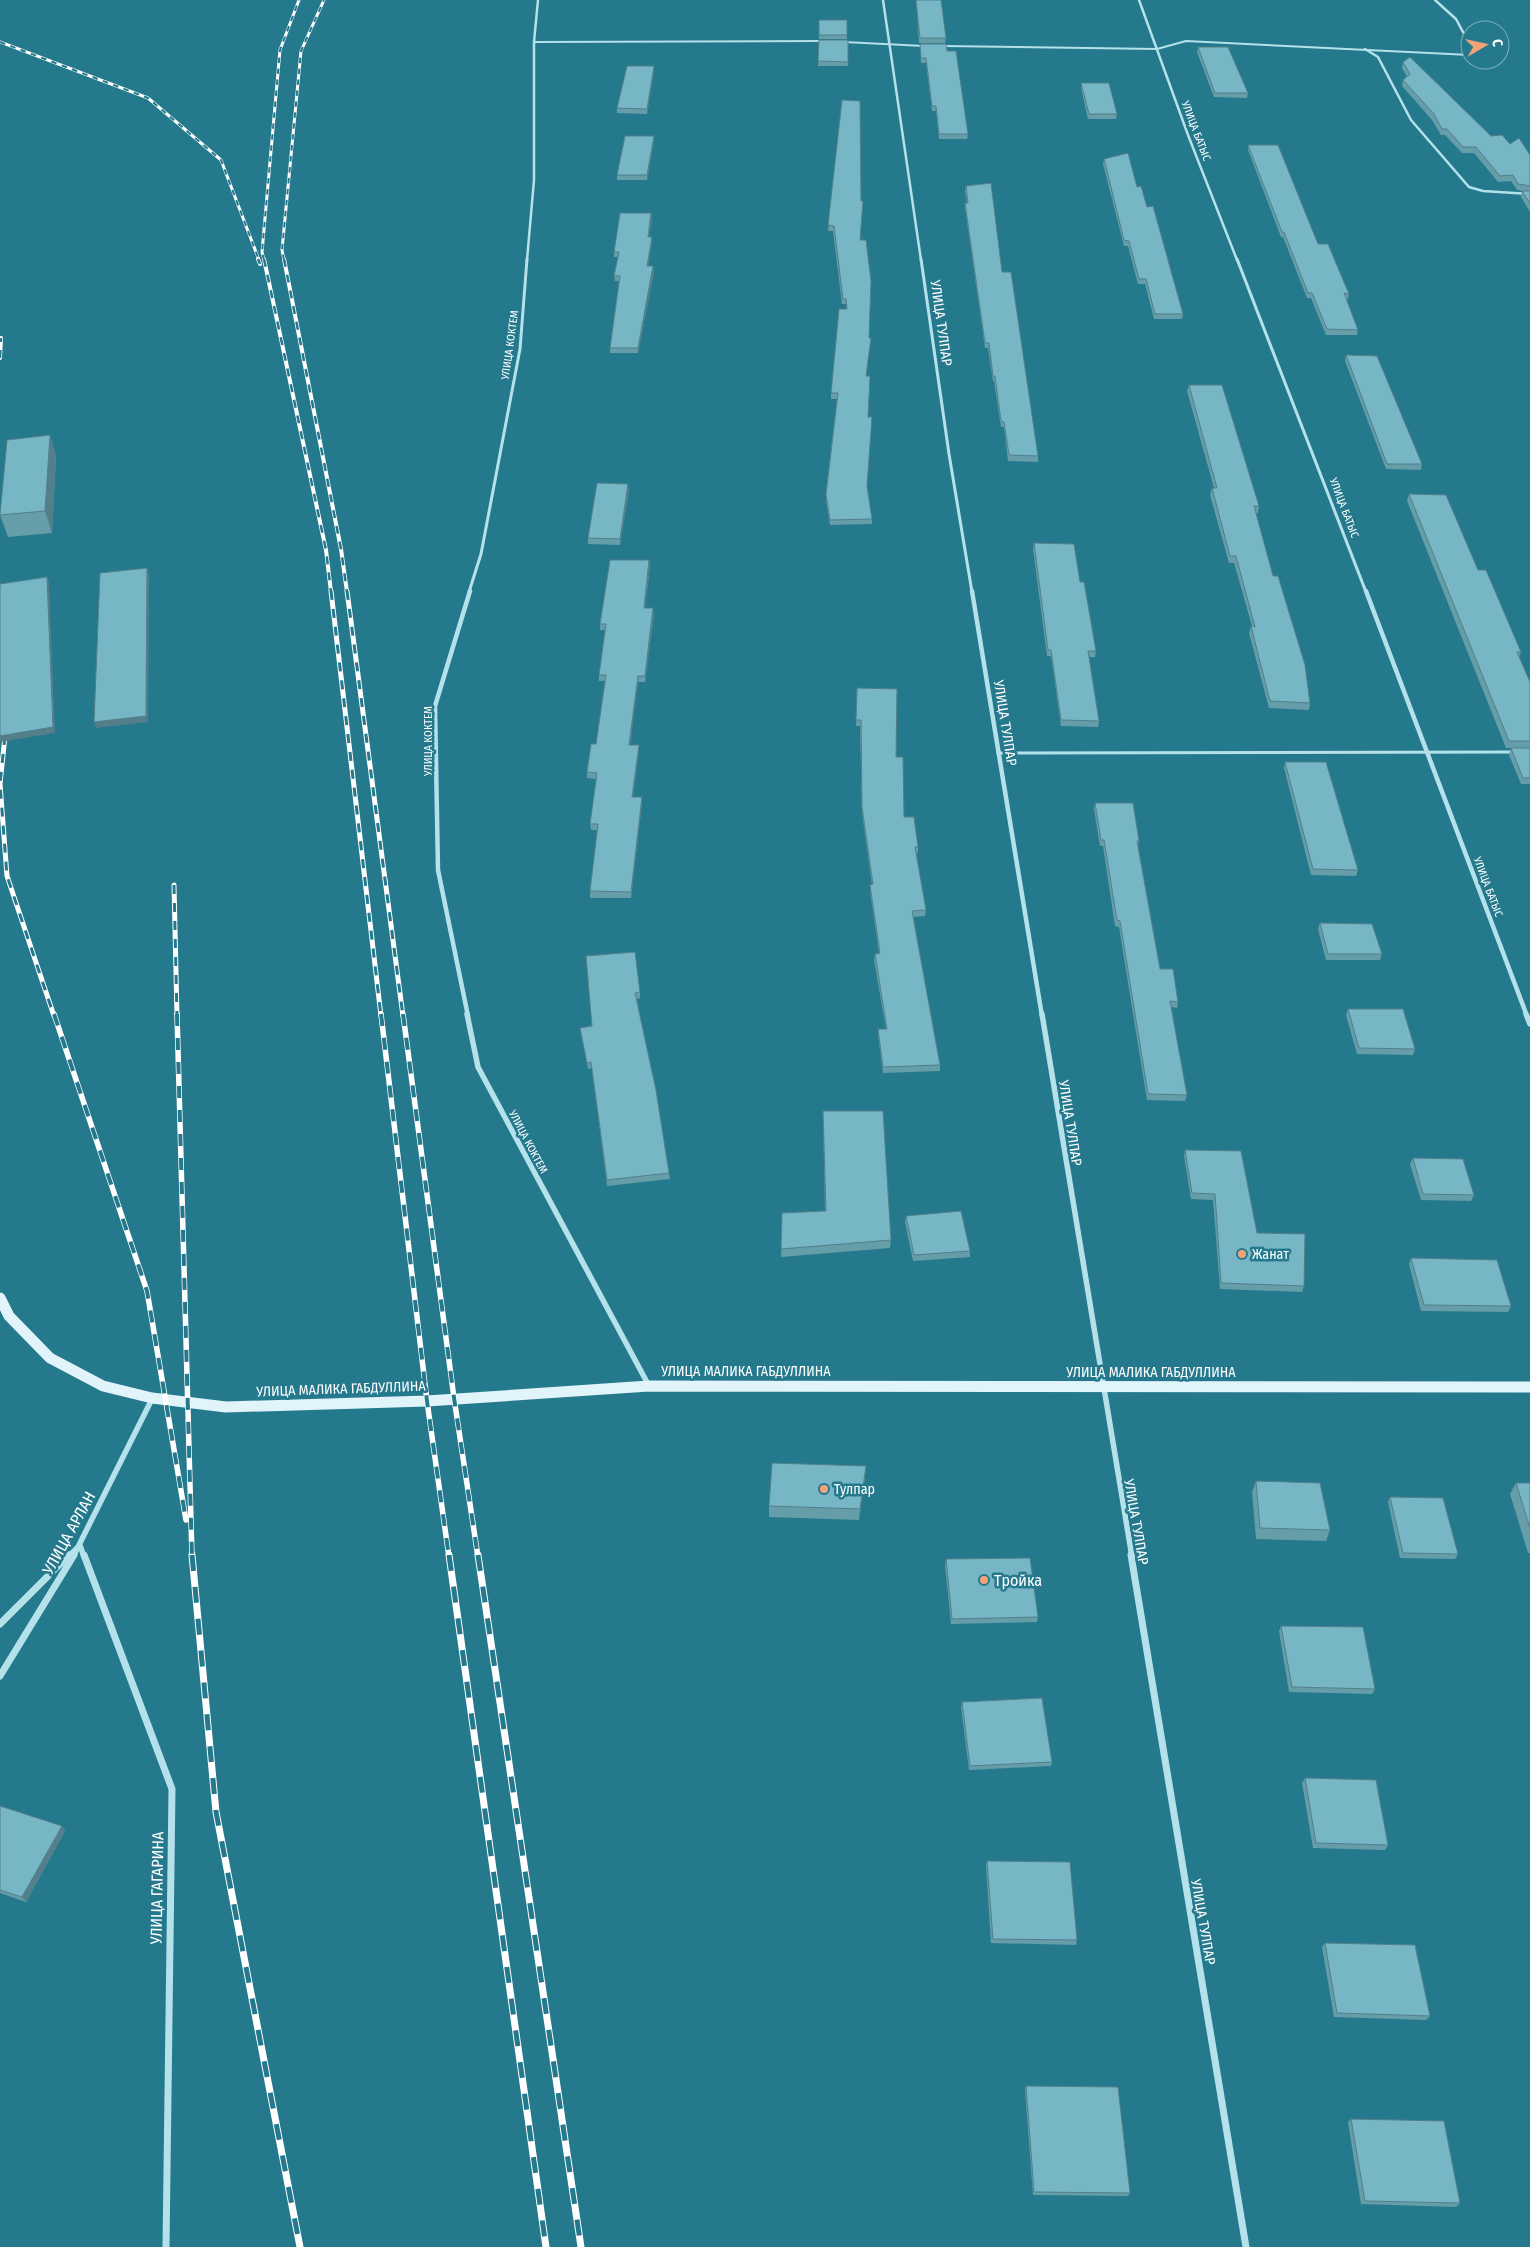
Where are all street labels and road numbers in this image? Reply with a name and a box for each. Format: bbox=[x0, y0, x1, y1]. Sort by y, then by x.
street label: УЛИЦА БАТЫС bbox=[1178, 98, 1214, 163]
street label: УЛИЦА ТУЛПАР bbox=[926, 278, 955, 367]
street label: УЛИЦА КОКТЕМ bbox=[499, 309, 521, 381]
street label: УЛИЦА БАТЫС bbox=[1326, 475, 1362, 540]
street label: УЛИЦА ТУЛПАР bbox=[990, 678, 1020, 767]
street label: УЛИЦА КОКТЕМ bbox=[422, 706, 435, 777]
street label: УЛИЦА БАТЫС bbox=[1470, 854, 1506, 919]
street label: УЛИЦА ТУЛПАР bbox=[1055, 1078, 1085, 1167]
street label: УЛИЦА КОКТЕМ bbox=[505, 1107, 550, 1176]
street label: УЛИЦА МАЛИКА ГАБДУЛЛИНА bbox=[660, 1363, 831, 1380]
street label: УЛИЦА МАЛИКА ГАБДУЛЛИНА bbox=[1065, 1364, 1236, 1381]
street label: УЛИЦА МАЛИКА ГАБДУЛЛИНА bbox=[255, 1378, 427, 1400]
street label: УЛИЦА ТУЛПАР bbox=[1120, 1477, 1152, 1566]
street label: УЛИЦА АРЛАН bbox=[38, 1488, 100, 1579]
street label: УЛИЦА ГАГАРИНА bbox=[146, 1831, 167, 1946]
street label: УЛИЦА ТУЛПАР bbox=[1187, 1877, 1219, 1966]

